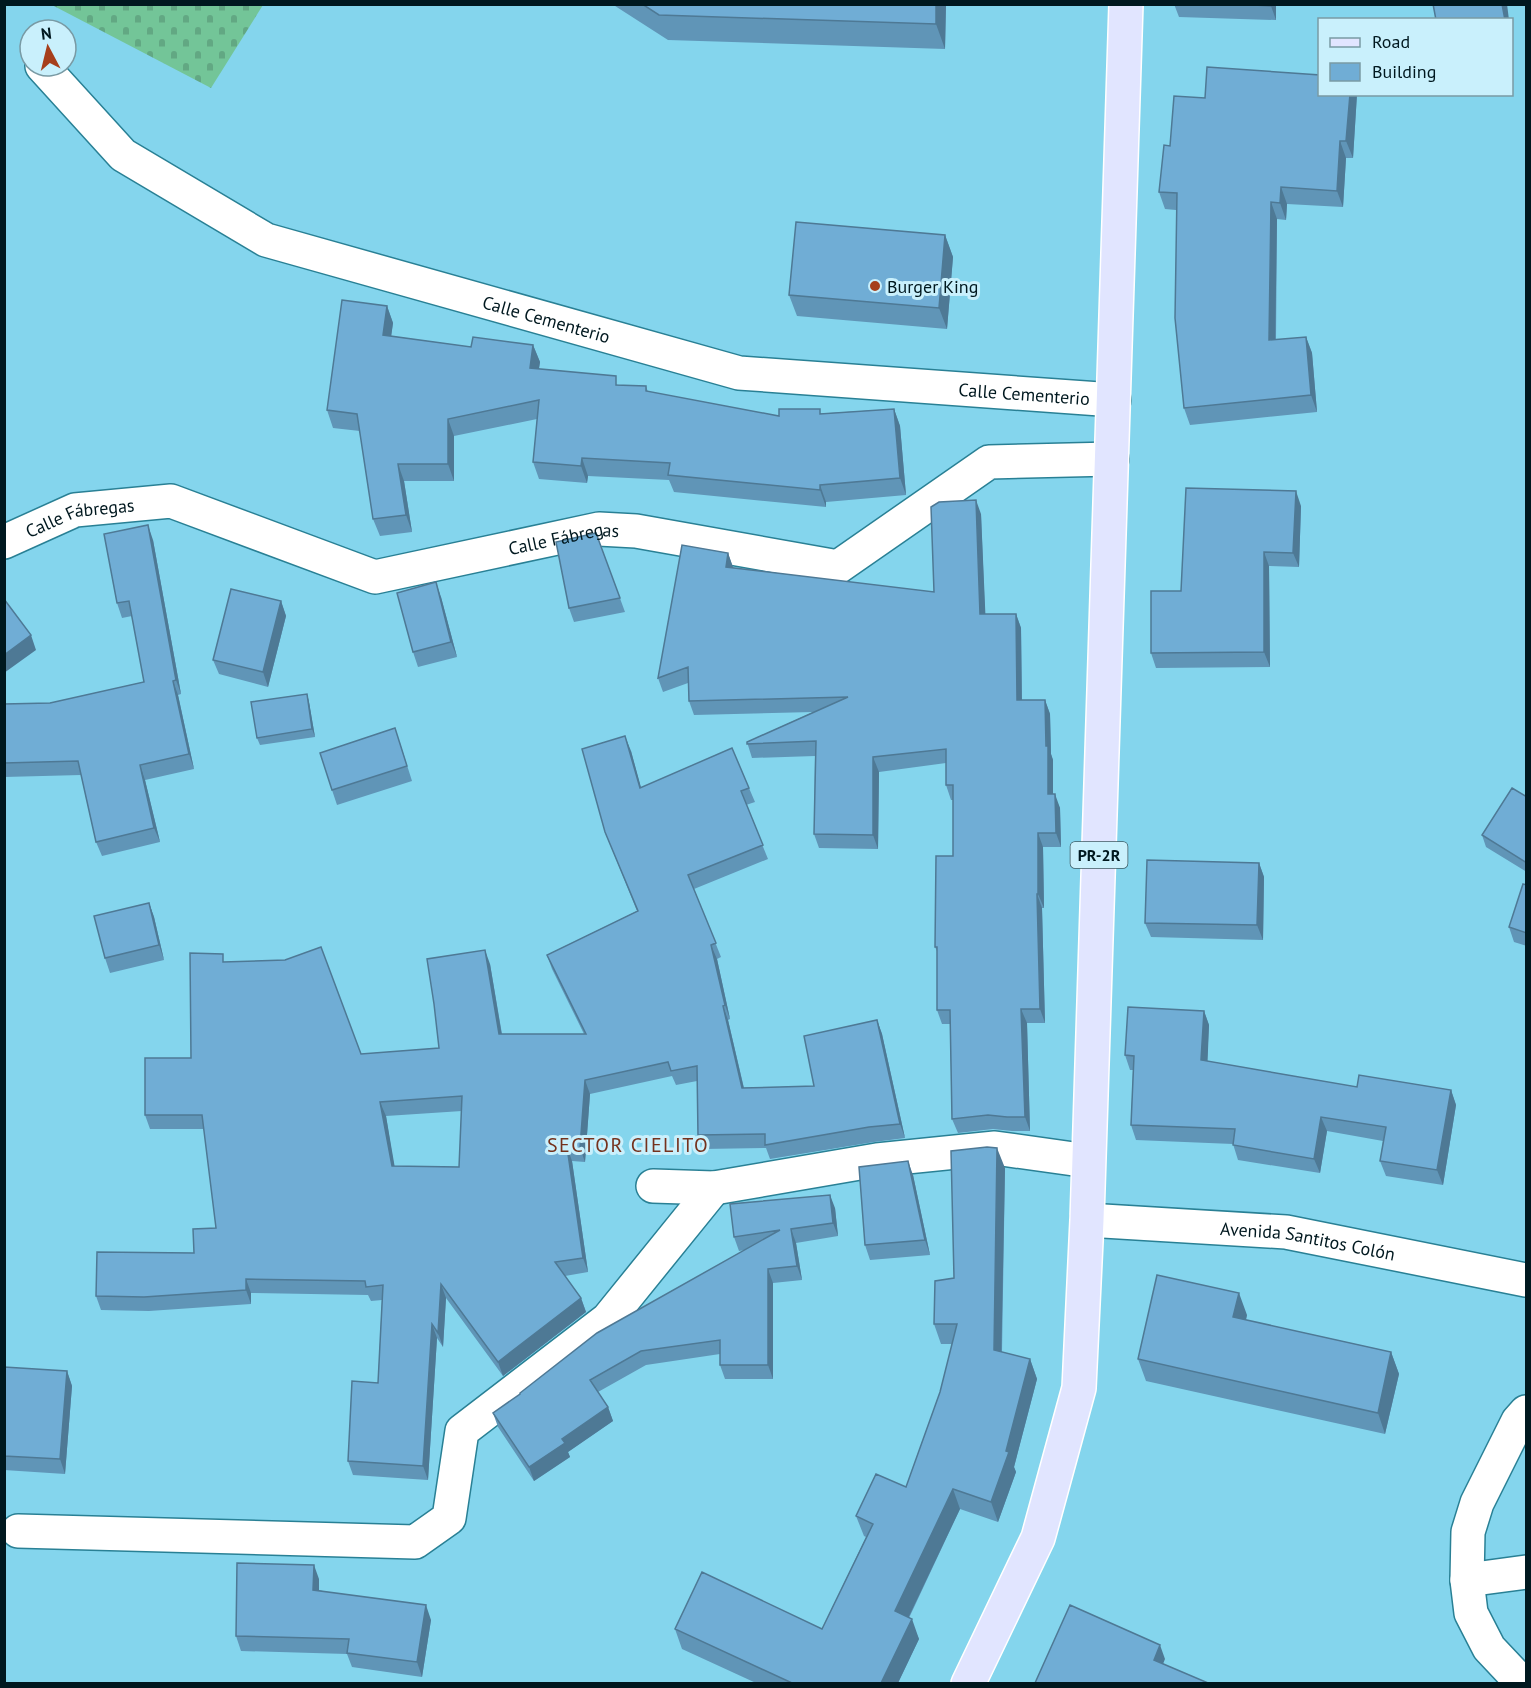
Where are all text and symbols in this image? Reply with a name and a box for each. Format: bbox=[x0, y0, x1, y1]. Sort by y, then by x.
north arrow bbox=[18, 18, 78, 78]
legend bbox=[1318, 18, 1513, 96]
text: N bbox=[40, 23, 53, 44]
text: Road bbox=[1372, 30, 1410, 53]
text: Building bbox=[1372, 60, 1436, 83]
place label: Burger King bbox=[887, 275, 978, 298]
marker: Burger King bbox=[868, 279, 882, 293]
street label: Calle Cementerio bbox=[480, 290, 613, 348]
street label: Calle Cementerio bbox=[958, 377, 1091, 410]
street label: Calle Fábregas bbox=[22, 493, 135, 542]
street label: Calle Fábregas bbox=[506, 517, 620, 560]
road number: PR-2R bbox=[1070, 842, 1128, 868]
district label: SECTOR CIELITO bbox=[547, 1132, 709, 1158]
street label: Avenida Santitos Colón bbox=[1220, 1217, 1397, 1265]

